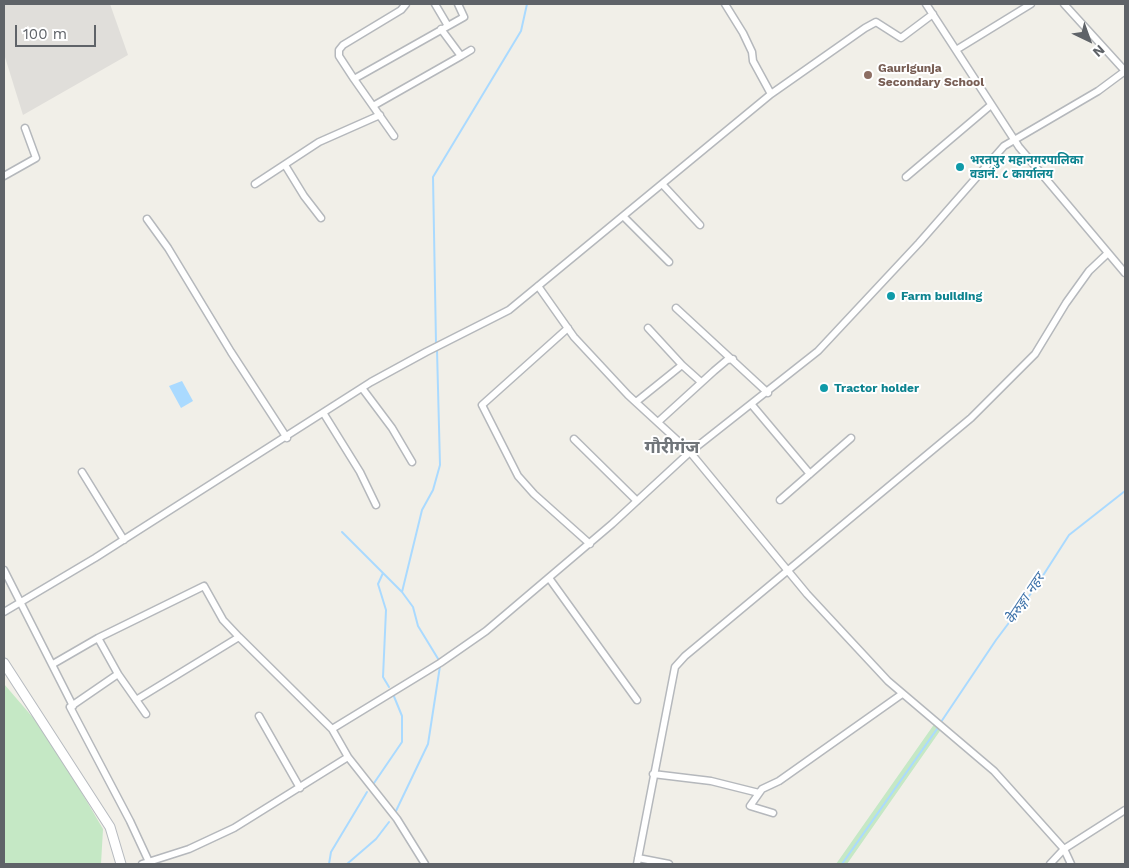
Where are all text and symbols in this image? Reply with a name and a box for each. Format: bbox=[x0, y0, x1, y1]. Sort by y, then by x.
scale bar bbox=[18, 15, 99, 47]
north arrow bbox=[1064, 15, 1114, 65]
text: 100 m bbox=[23, 25, 67, 43]
text: N bbox=[1090, 42, 1108, 61]
place label: Gaurigunja Secondary School bbox=[878, 61, 984, 89]
marker: Gaurigunja Secondary School bbox=[862, 69, 874, 81]
place label: भरतपुर महानगरपालिका वडानं. ८ कार्यालय bbox=[970, 153, 1083, 181]
marker: भरतपुर महानगरपालिका वडानं. ८ कार्यालय bbox=[954, 161, 966, 173]
place label: Farm building bbox=[901, 289, 982, 303]
marker: Farm building bbox=[885, 290, 897, 302]
place label: Tractor holder bbox=[834, 381, 919, 395]
marker: Tractor holder bbox=[818, 382, 830, 394]
district label: गौरीगंज bbox=[645, 437, 699, 459]
water label: केेरुङ्गा नहर bbox=[1002, 571, 1048, 627]

